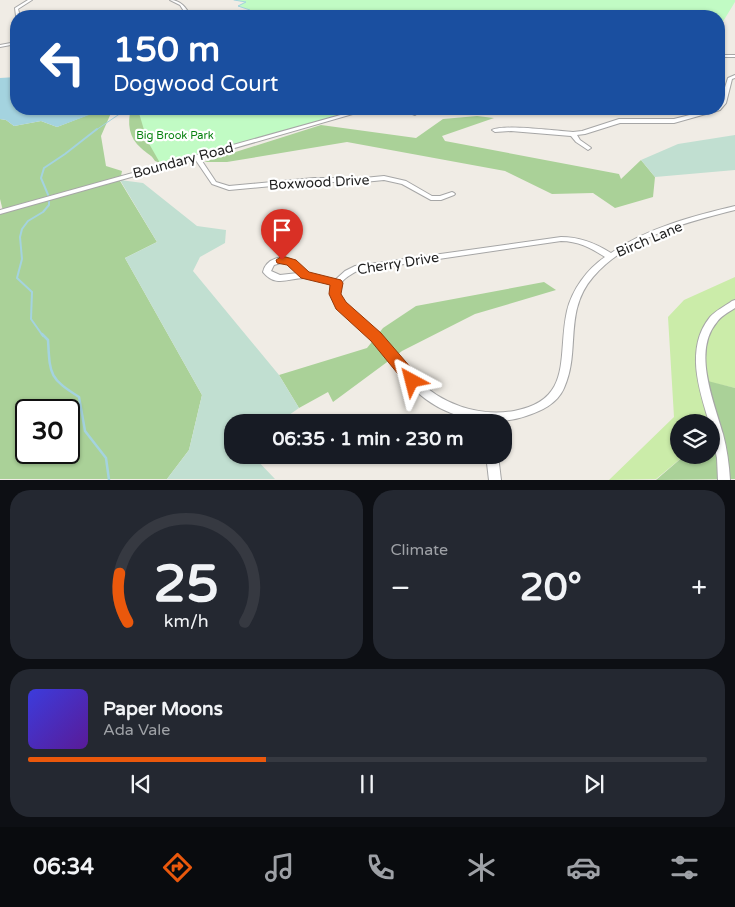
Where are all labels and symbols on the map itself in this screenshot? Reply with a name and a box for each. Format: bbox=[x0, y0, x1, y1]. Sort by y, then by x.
park label: Big Brook Park bbox=[136, 129, 214, 142]
street label: Boundary Road bbox=[131, 139, 235, 182]
street label: Boxwood Drive bbox=[268, 171, 370, 194]
pin bbox=[261, 209, 303, 260]
street label: Birch Lane bbox=[614, 218, 685, 261]
street label: Cherry Drive bbox=[356, 249, 440, 278]
position arrow bbox=[385, 354, 437, 406]
speed limit sign: 30 bbox=[15, 399, 80, 464]

